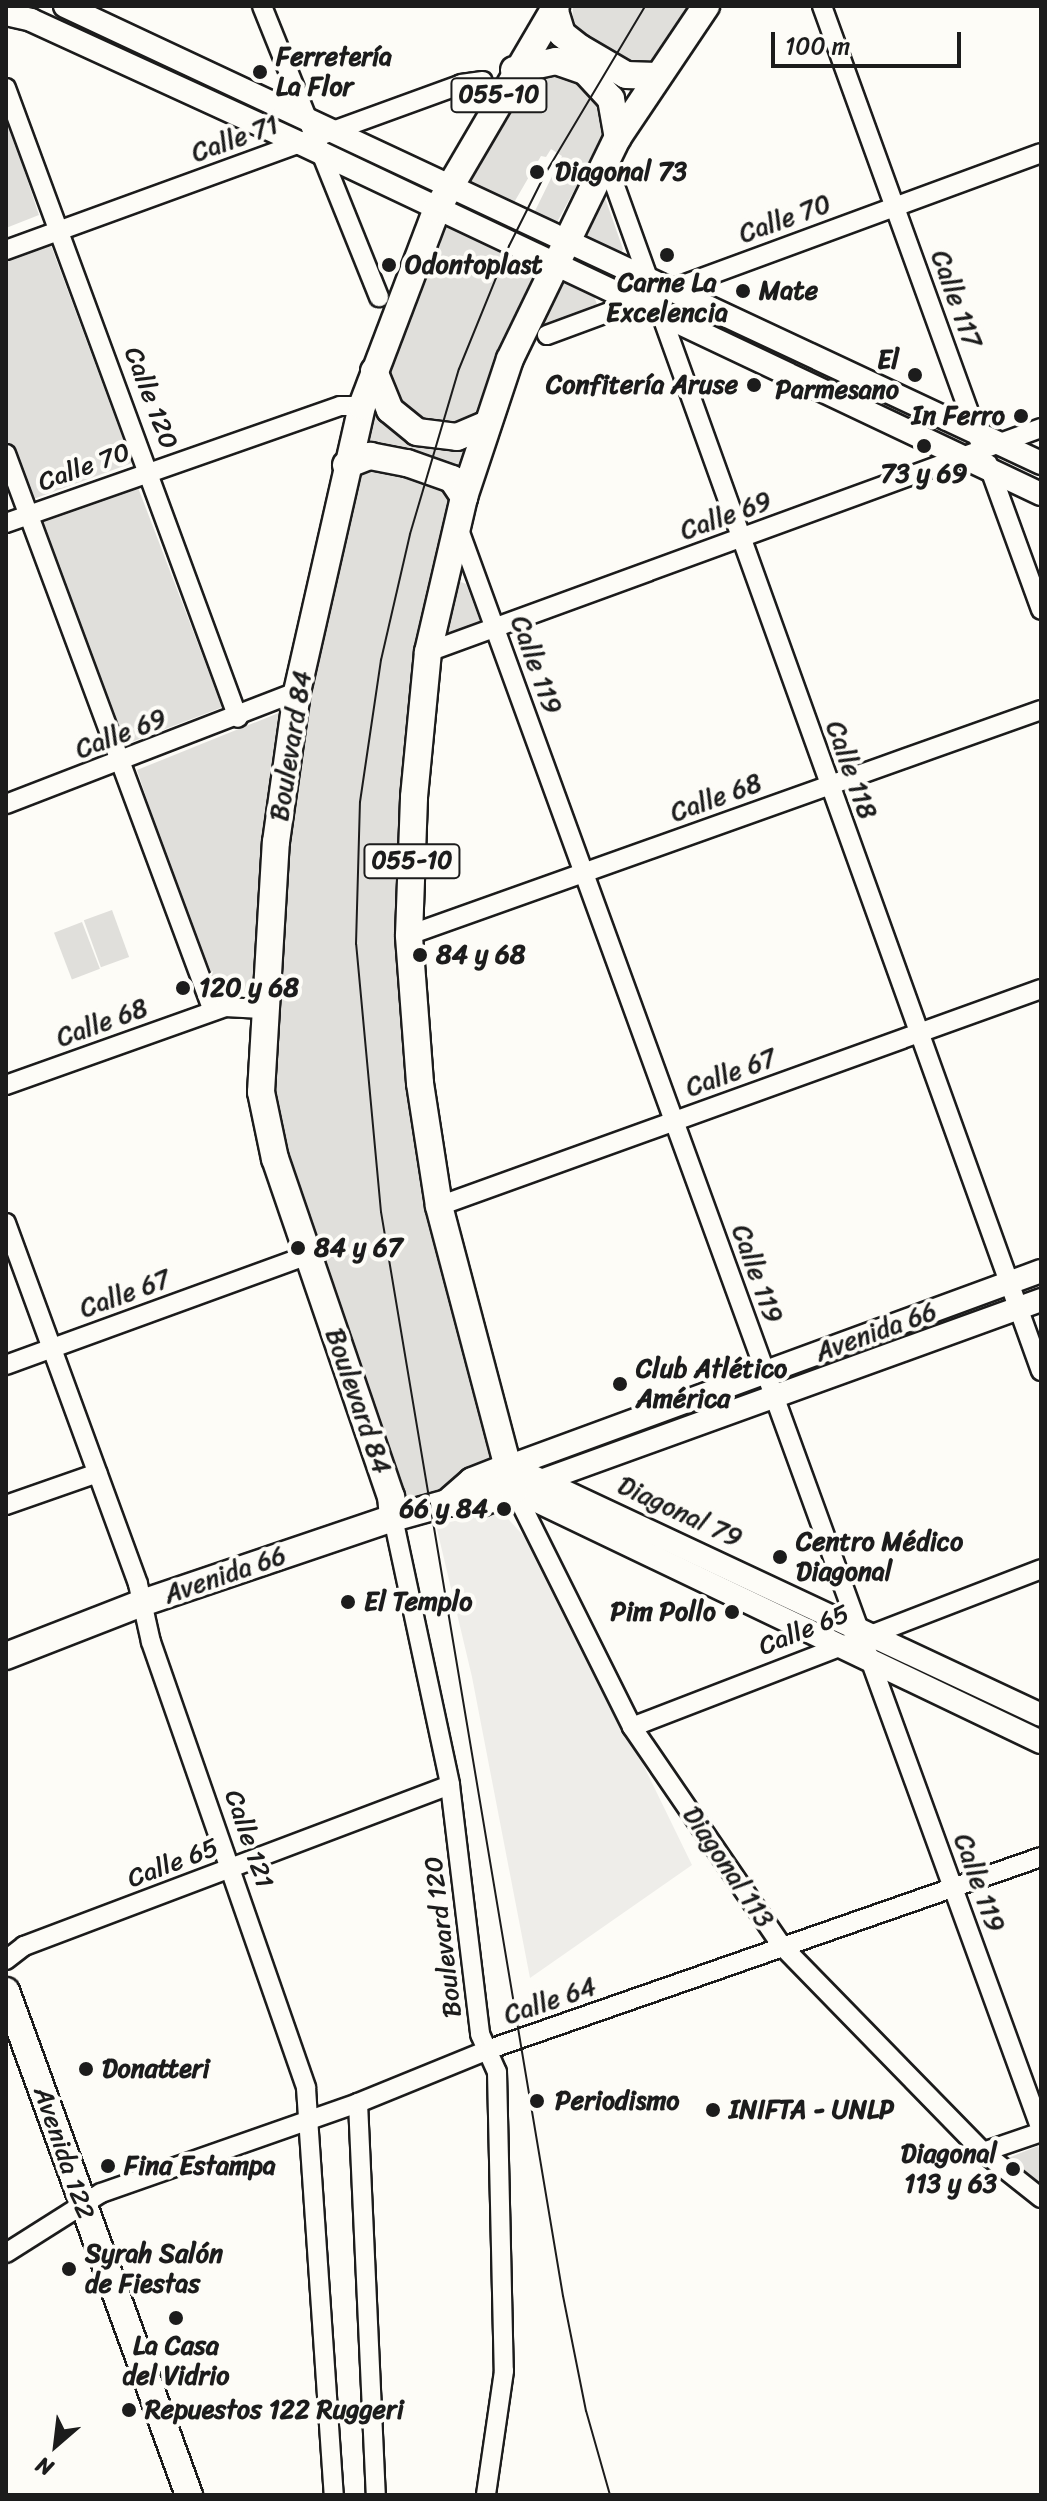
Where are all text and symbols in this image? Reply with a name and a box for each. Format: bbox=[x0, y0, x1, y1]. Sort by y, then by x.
scale bar bbox=[775, 16, 965, 66]
text: 100 m bbox=[785, 25, 850, 67]
place label: Ferretería La Flor bbox=[276, 41, 392, 102]
marker: Ferretería La Flor bbox=[251, 63, 269, 81]
road number: 055-10 bbox=[449, 75, 549, 115]
street label: Calle 71 bbox=[187, 109, 283, 169]
place label: Diagonal 73 bbox=[555, 156, 687, 188]
marker: Diagonal 73 bbox=[526, 161, 548, 183]
street label: Calle 70 bbox=[735, 188, 835, 250]
marker: Carne La Excelencia bbox=[658, 246, 676, 264]
street label: Calle 117 bbox=[924, 246, 988, 352]
place label: Odontoplast bbox=[405, 249, 543, 281]
marker: Odontoplast bbox=[380, 256, 398, 274]
place label: Carne La Excelencia bbox=[606, 267, 728, 328]
place label: Mate bbox=[759, 275, 818, 307]
marker: Mate bbox=[734, 282, 752, 300]
street label: Calle 120 bbox=[117, 343, 185, 453]
place label: El Parmesano bbox=[775, 344, 899, 406]
marker: El Parmesano bbox=[906, 366, 924, 384]
place label: Confitería Aruse bbox=[546, 369, 738, 401]
marker: Confitería Aruse bbox=[745, 376, 763, 394]
place label: In Ferro bbox=[912, 400, 1005, 432]
marker: In Ferro bbox=[1012, 407, 1030, 425]
street label: Calle 70 bbox=[34, 436, 134, 498]
marker: 73 y 69 bbox=[915, 437, 933, 455]
place label: 73 y 69 bbox=[881, 458, 967, 490]
street label: Calle 69 bbox=[676, 485, 776, 547]
street label: Calle 119 bbox=[504, 612, 568, 718]
street label: Boulevard 84 bbox=[264, 669, 318, 823]
street label: Calle 69 bbox=[71, 702, 171, 766]
street label: Calle 118 bbox=[819, 717, 883, 823]
street label: Calle 68 bbox=[666, 767, 766, 829]
road number: 055-10 bbox=[362, 841, 462, 881]
place label: 84 y 68 bbox=[436, 939, 525, 971]
marker: 84 y 68 bbox=[411, 946, 429, 964]
place label: 120 y 68 bbox=[199, 972, 299, 1004]
marker: 120 y 68 bbox=[174, 979, 192, 997]
street label: Calle 68 bbox=[52, 992, 152, 1054]
street label: Calle 67 bbox=[682, 1042, 780, 1104]
street label: Calle 119 bbox=[725, 1221, 789, 1327]
place label: 84 y 67 bbox=[314, 1232, 403, 1264]
marker: 84 y 67 bbox=[289, 1239, 307, 1257]
street label: Calle 67 bbox=[76, 1263, 174, 1325]
street label: Avenida 66 bbox=[811, 1296, 941, 1368]
street label: Boulevard 84 bbox=[319, 1324, 397, 1478]
place label: Club Atlético América bbox=[636, 1353, 787, 1414]
marker: Club Atlético América bbox=[611, 1375, 629, 1393]
street label: Diagonal 79 bbox=[613, 1470, 747, 1554]
place label: 66 y 84 bbox=[400, 1493, 488, 1525]
marker: 66 y 84 bbox=[495, 1500, 513, 1518]
place label: Centro Médico Diagonal bbox=[796, 1526, 963, 1588]
street label: Avenida 66 bbox=[160, 1540, 290, 1610]
marker: Centro Médico Diagonal bbox=[771, 1548, 789, 1566]
place label: El Templo bbox=[364, 1586, 472, 1618]
marker: El Templo bbox=[339, 1593, 357, 1611]
place label: Pim Pollo bbox=[609, 1596, 716, 1628]
street label: Calle 65 bbox=[754, 1598, 854, 1662]
marker: Pim Pollo bbox=[723, 1603, 741, 1621]
street label: Calle 121 bbox=[218, 1786, 280, 1892]
street label: Diagonal 113 bbox=[676, 1800, 780, 1934]
street label: Calle 119 bbox=[947, 1830, 1011, 1936]
street label: Calle 65 bbox=[123, 1831, 223, 1895]
street label: Boulevard 120 bbox=[418, 1855, 468, 2019]
street label: Calle 64 bbox=[500, 1971, 600, 2031]
place label: Donatteri bbox=[102, 2053, 210, 2085]
marker: Donatteri bbox=[77, 2060, 95, 2078]
street label: Avenida 122 bbox=[27, 2083, 101, 2223]
place label: Periodismo bbox=[555, 2085, 680, 2117]
marker: Periodismo bbox=[526, 2090, 548, 2112]
place label: INIFTA - UNLP bbox=[729, 2094, 894, 2126]
marker: INIFTA - UNLP bbox=[704, 2101, 722, 2119]
place label: Diagonal 113 y 63 bbox=[901, 2138, 997, 2200]
place label: Fina Estampa bbox=[124, 2150, 277, 2182]
marker: Fina Estampa bbox=[99, 2157, 117, 2175]
marker: Diagonal 113 y 63 bbox=[1004, 2160, 1022, 2178]
place label: Syrah Salón de Fiestas bbox=[85, 2238, 223, 2300]
marker: Syrah Salón de Fiestas bbox=[60, 2260, 78, 2278]
marker: La Casa del Vidrio bbox=[167, 2309, 185, 2327]
place label: La Casa del Vidrio bbox=[122, 2330, 230, 2392]
place label: Repuestos 122 Ruggeri bbox=[145, 2394, 404, 2426]
marker: Repuestos 122 Ruggeri bbox=[120, 2401, 138, 2419]
north arrow bbox=[16, 2405, 96, 2485]
text: N bbox=[29, 2446, 60, 2487]

